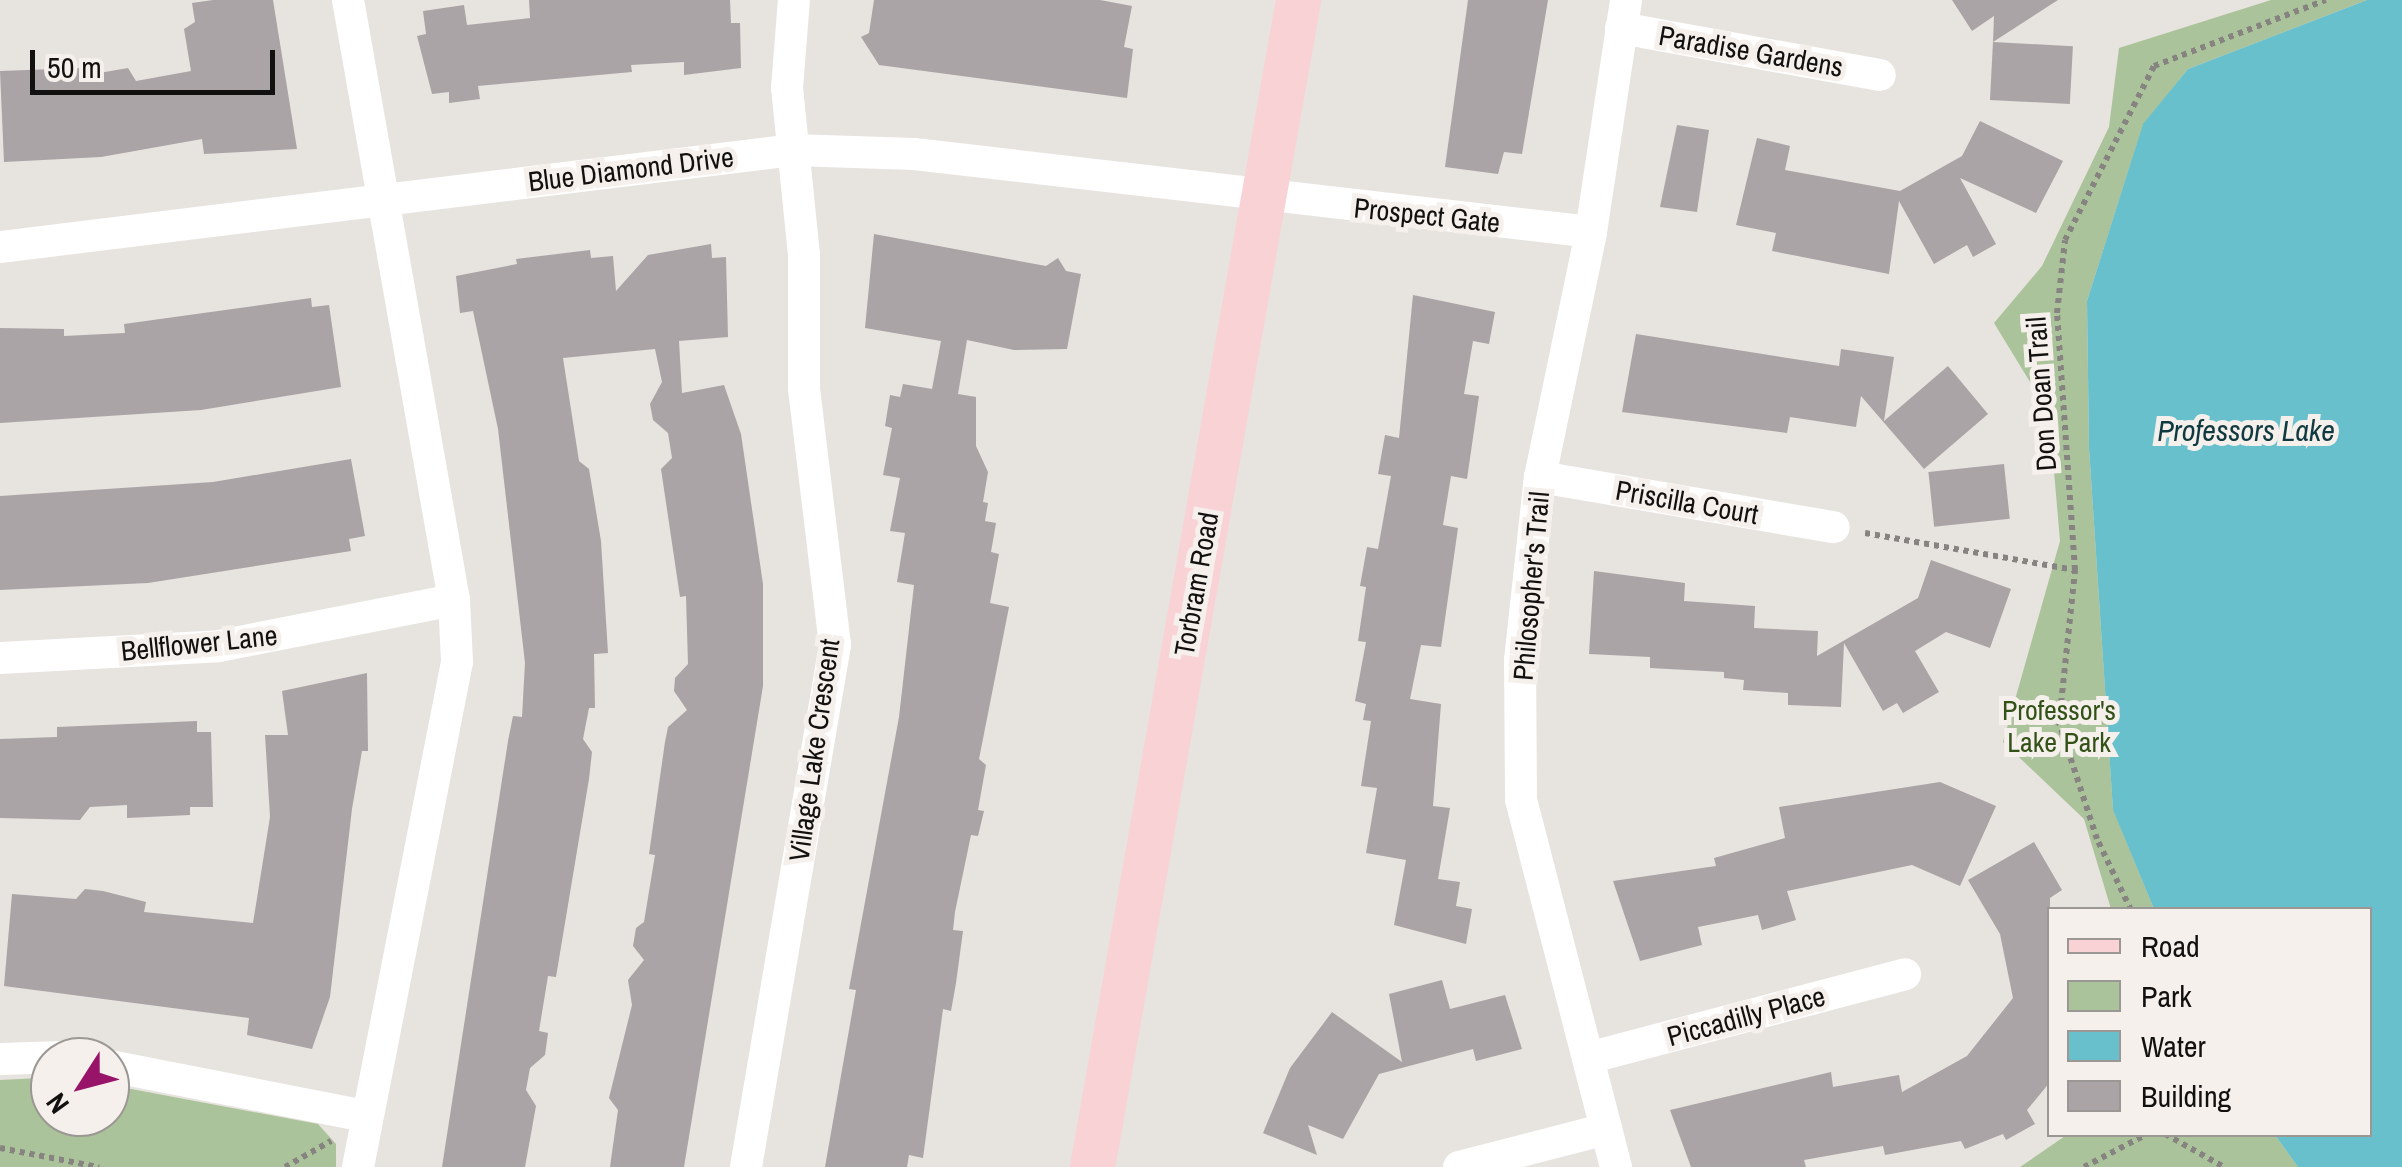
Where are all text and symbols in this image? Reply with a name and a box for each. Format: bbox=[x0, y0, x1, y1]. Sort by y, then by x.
street label: Paradise Gardens bbox=[1656, 18, 1846, 84]
scale bar bbox=[35, 30, 280, 92]
text: 50 m bbox=[47, 47, 102, 87]
street label: Blue Diamond Drive bbox=[526, 140, 736, 198]
street label: Prospect Gate bbox=[1352, 191, 1502, 239]
street label: Don Doan Trail bbox=[2019, 316, 2063, 472]
water label: Professors Lake bbox=[2157, 412, 2335, 448]
street label: Priscilla Court bbox=[1613, 473, 1761, 531]
street label: Philosopher's Trail bbox=[1506, 490, 1556, 682]
street label: Torbram Road bbox=[1167, 509, 1225, 659]
street label: Bellflower Lane bbox=[119, 618, 279, 668]
street label: Village Lake Crescent bbox=[782, 637, 846, 863]
park label: Professor's Lake Park bbox=[2002, 693, 2116, 759]
legend bbox=[2047, 907, 2372, 1137]
text: Road bbox=[2141, 926, 2200, 966]
text: Park bbox=[2141, 976, 2192, 1016]
street label: Piccadilly Place bbox=[1663, 979, 1829, 1053]
text: Water bbox=[2141, 1026, 2206, 1066]
north arrow bbox=[30, 1037, 130, 1137]
text: Building bbox=[2141, 1076, 2231, 1116]
text: N bbox=[37, 1086, 78, 1121]

